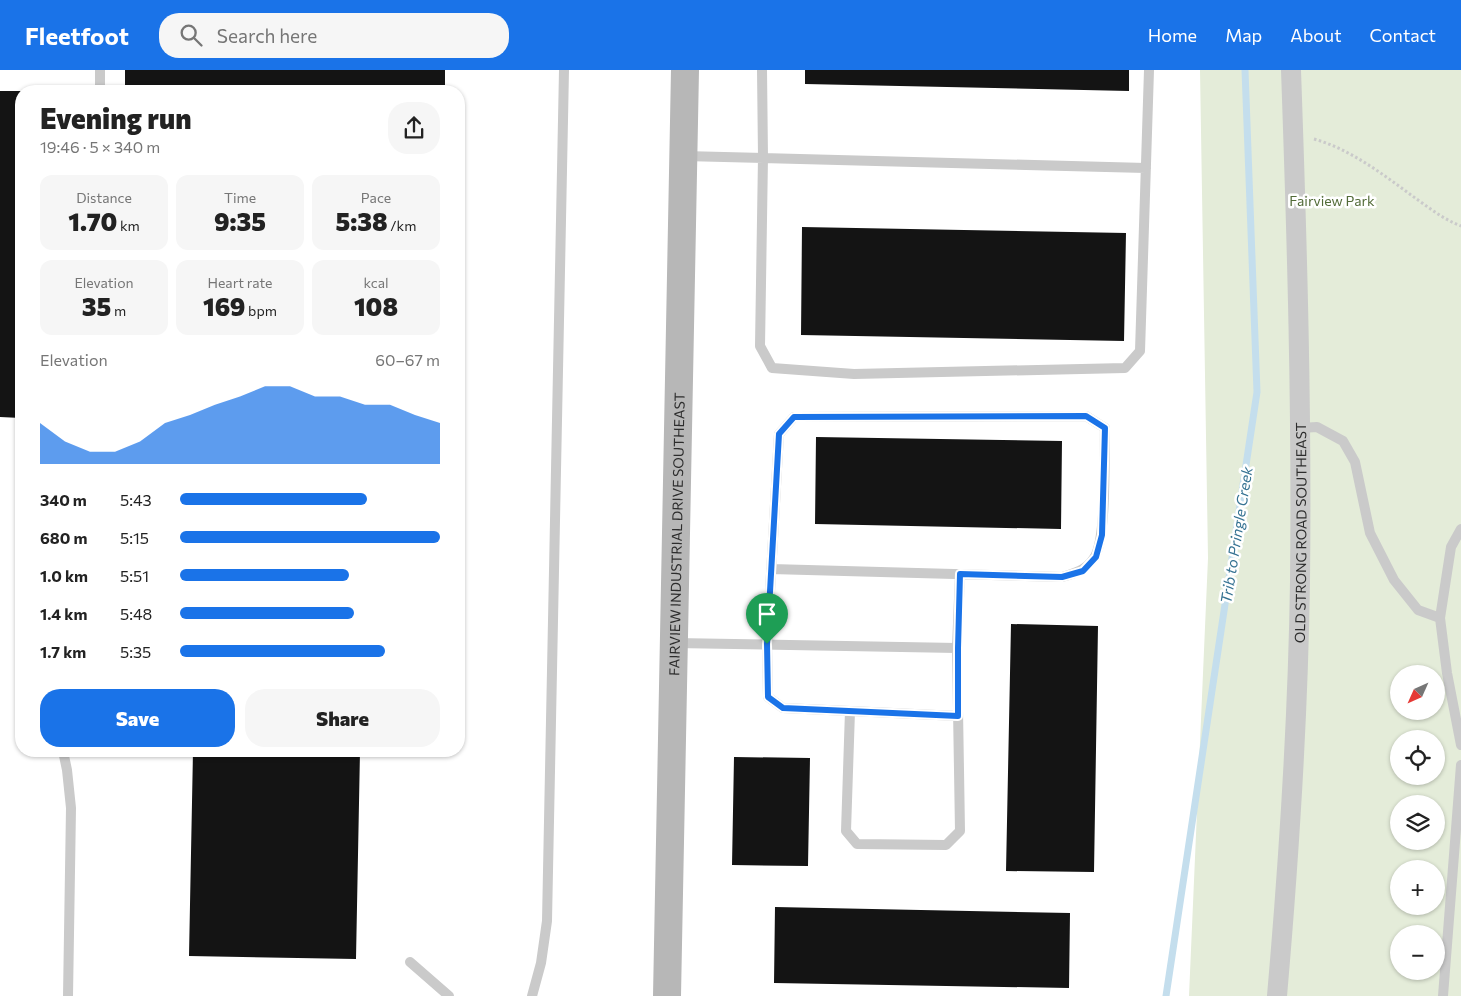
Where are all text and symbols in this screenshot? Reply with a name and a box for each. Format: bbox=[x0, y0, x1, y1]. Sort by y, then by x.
search box bbox=[159, 13, 509, 58]
text: Fleetfoot bbox=[25, 21, 129, 50]
icon: search bbox=[177, 21, 205, 49]
text: Search here bbox=[217, 24, 317, 47]
text: Home bbox=[1148, 24, 1197, 46]
text: Map bbox=[1225, 24, 1262, 46]
text: About bbox=[1290, 24, 1342, 46]
text: Contact bbox=[1370, 24, 1436, 46]
text: Evening run bbox=[40, 101, 192, 135]
button: share bbox=[388, 102, 440, 154]
text: 19:46 · 5 × 340 m bbox=[40, 137, 160, 156]
text: Distance bbox=[76, 189, 132, 206]
text: Time bbox=[224, 189, 256, 206]
text: Pace bbox=[361, 189, 391, 206]
park label: Fairview Park bbox=[1289, 192, 1375, 209]
text: 1.70 bbox=[68, 206, 117, 236]
text: 9:35 bbox=[214, 206, 266, 236]
text: 5:38 bbox=[336, 206, 388, 236]
text: km bbox=[117, 217, 140, 234]
text: /km bbox=[388, 217, 416, 234]
text: Elevation bbox=[74, 274, 134, 291]
text: Heart rate bbox=[207, 274, 273, 291]
text: kcal bbox=[363, 274, 389, 291]
text: 35 bbox=[82, 291, 111, 321]
text: 169 bbox=[203, 291, 245, 321]
text: 108 bbox=[354, 291, 398, 321]
text: m bbox=[111, 302, 126, 319]
text: bpm bbox=[245, 302, 277, 319]
text: Elevation bbox=[40, 350, 108, 369]
text: 60–67 m bbox=[375, 350, 440, 369]
street label: FAIRVIEW INDUSTRIAL DRIVE SOUTHEAST bbox=[665, 392, 687, 676]
street label: OLD STRONG ROAD SOUTHEAST bbox=[1290, 422, 1309, 643]
water label: Trib to Pringle Creek bbox=[1216, 464, 1256, 605]
text: 340 m bbox=[40, 490, 87, 509]
text: 5:43 bbox=[120, 490, 152, 509]
text: 680 m bbox=[40, 528, 87, 547]
text: 5:15 bbox=[120, 528, 149, 547]
text: 1.0 km bbox=[40, 566, 88, 585]
text: 5:51 bbox=[120, 566, 149, 585]
pin bbox=[746, 593, 788, 644]
icon: arrive bbox=[753, 600, 781, 628]
text: 1.4 km bbox=[40, 604, 87, 623]
text: 5:48 bbox=[120, 604, 152, 623]
text: 1.7 km bbox=[40, 642, 86, 661]
text: 5:35 bbox=[120, 642, 151, 661]
north arrow bbox=[1390, 665, 1445, 720]
map controls bbox=[1390, 665, 1445, 980]
button: Save bbox=[40, 689, 235, 747]
button: Share bbox=[245, 689, 440, 747]
button: locate bbox=[1390, 730, 1445, 785]
button: layers bbox=[1390, 795, 1445, 850]
button: + bbox=[1390, 860, 1445, 915]
button: − bbox=[1390, 925, 1445, 980]

